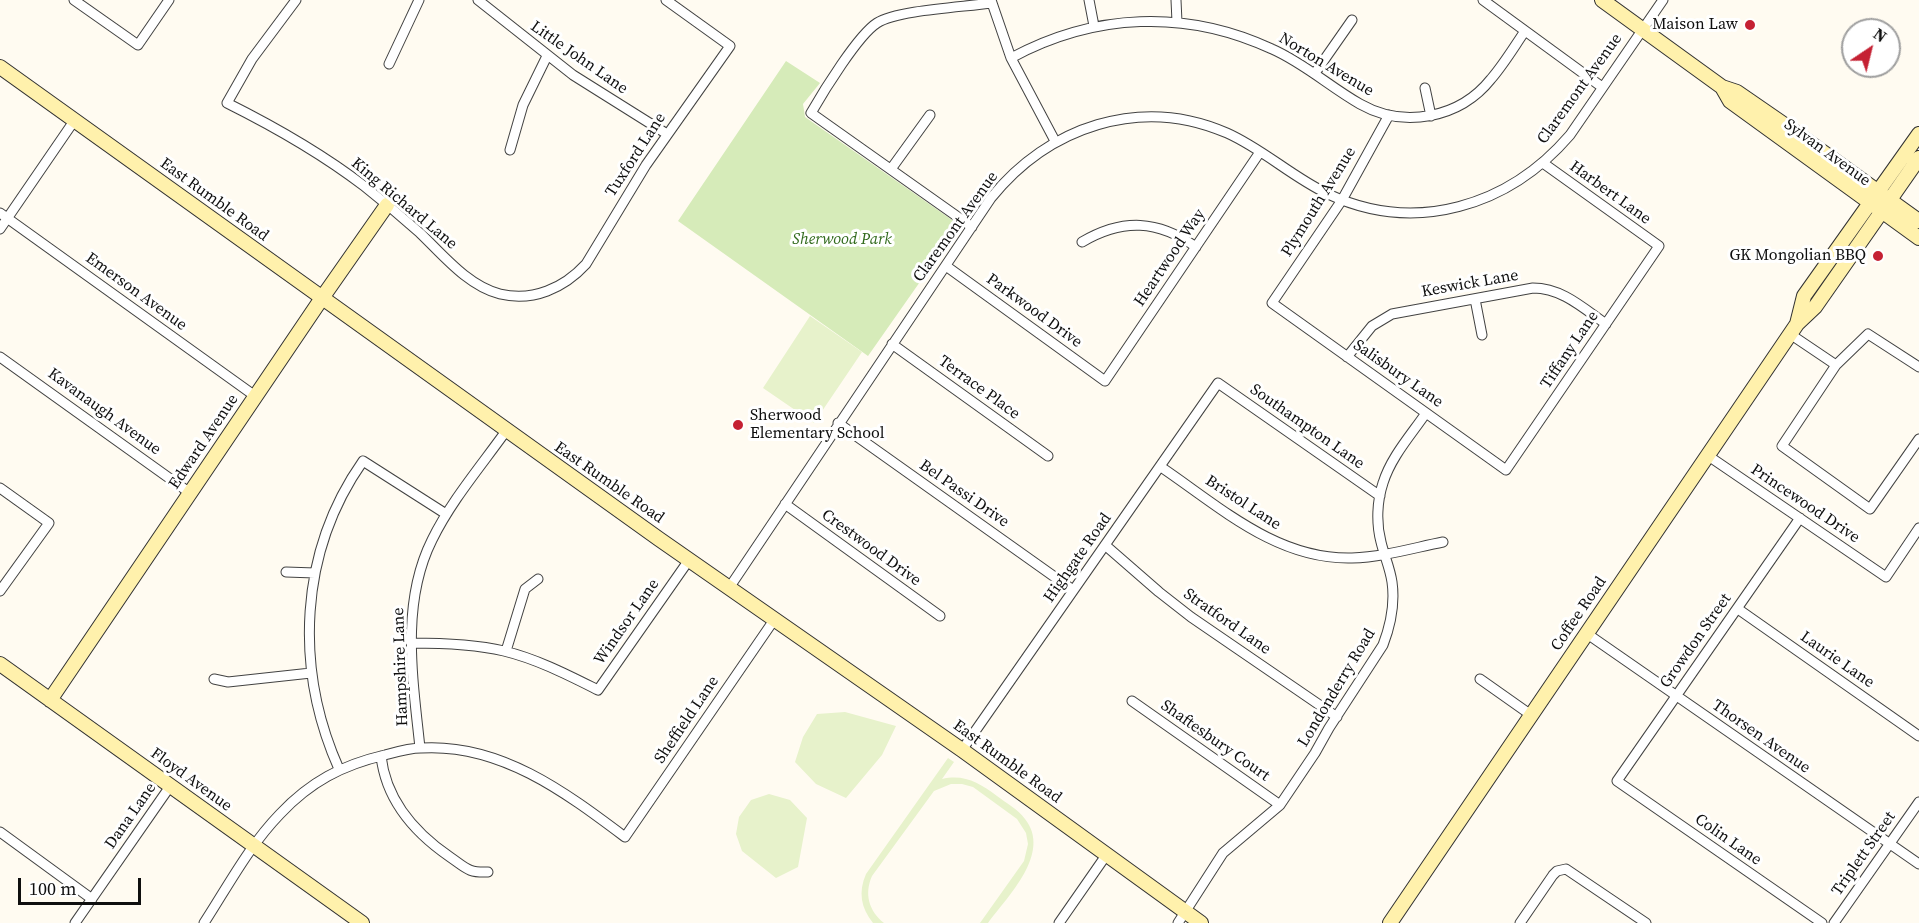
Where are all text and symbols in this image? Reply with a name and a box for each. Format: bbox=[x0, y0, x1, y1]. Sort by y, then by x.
place label: Maison Law bbox=[1652, 15, 1738, 35]
street label: Little John Lane bbox=[527, 17, 631, 99]
marker: Maison Law bbox=[1743, 18, 1757, 32]
north arrow bbox=[1841, 18, 1901, 78]
text: N bbox=[1869, 23, 1891, 47]
street label: Norton Avenue bbox=[1275, 29, 1377, 101]
street label: Claremont Avenue bbox=[1533, 30, 1627, 148]
street label: Tuxford Lane bbox=[602, 109, 670, 201]
street label: Sylvan Avenue bbox=[1780, 115, 1874, 191]
street label: Plymouth Avenue bbox=[1278, 144, 1360, 260]
street label: East Rumble Road bbox=[156, 154, 272, 246]
street label: King Richard Lane bbox=[347, 154, 461, 254]
street label: Harbert Lane bbox=[1566, 157, 1654, 229]
street label: Claremont Avenue bbox=[909, 168, 1003, 286]
street label: Heartwood Way bbox=[1130, 206, 1210, 310]
park label: Sherwood Park bbox=[792, 230, 892, 250]
place label: GK Mongolian BBQ bbox=[1730, 246, 1866, 266]
street label: Emerson Avenue bbox=[82, 249, 190, 335]
marker: GK Mongolian BBQ bbox=[1871, 249, 1885, 263]
street label: Keswick Lane bbox=[1420, 266, 1520, 302]
street label: Parkwood Drive bbox=[982, 270, 1086, 352]
street label: Tiffany Lane bbox=[1537, 307, 1603, 393]
street label: Salisbury Lane bbox=[1349, 336, 1447, 412]
street label: Terrace Place bbox=[935, 352, 1023, 424]
street label: Kavanaugh Avenue bbox=[44, 364, 164, 460]
street label: Southampton Lane bbox=[1246, 380, 1368, 474]
street label: Edward Avenue bbox=[165, 391, 243, 493]
place label: Sherwood Elementary School bbox=[750, 406, 884, 444]
marker: Sherwood Elementary School bbox=[731, 418, 745, 432]
street label: East Rumble Road bbox=[550, 438, 668, 528]
street label: Bel Passi Drive bbox=[915, 456, 1013, 532]
street label: Princewood Drive bbox=[1747, 460, 1863, 548]
street label: Bristol Lane bbox=[1202, 471, 1284, 535]
street label: Crestwood Drive bbox=[818, 506, 924, 590]
street label: Highgate Road bbox=[1040, 510, 1116, 606]
street label: Coffee Road bbox=[1547, 573, 1611, 655]
street label: Windsor Lane bbox=[590, 575, 664, 669]
street label: Stratford Lane bbox=[1180, 585, 1274, 659]
street label: Growdon Street bbox=[1656, 590, 1736, 692]
street label: Hampshire Lane bbox=[389, 607, 413, 727]
street label: Londonderry Road bbox=[1294, 625, 1380, 751]
street label: Laurie Lane bbox=[1796, 628, 1878, 692]
street label: Sheffield Lane bbox=[651, 673, 723, 767]
street label: Shaftesbury Court bbox=[1157, 696, 1273, 786]
street label: Thorsen Avenue bbox=[1708, 696, 1814, 778]
street label: East Rumble Road bbox=[949, 716, 1065, 808]
street label: Floyd Avenue bbox=[147, 744, 235, 816]
street label: Dana Lane bbox=[101, 779, 161, 853]
street label: Triplett Street bbox=[1828, 808, 1900, 900]
street label: Colin Lane bbox=[1691, 810, 1765, 870]
scale bar bbox=[21, 866, 144, 904]
text: 100 m bbox=[29, 876, 76, 901]

